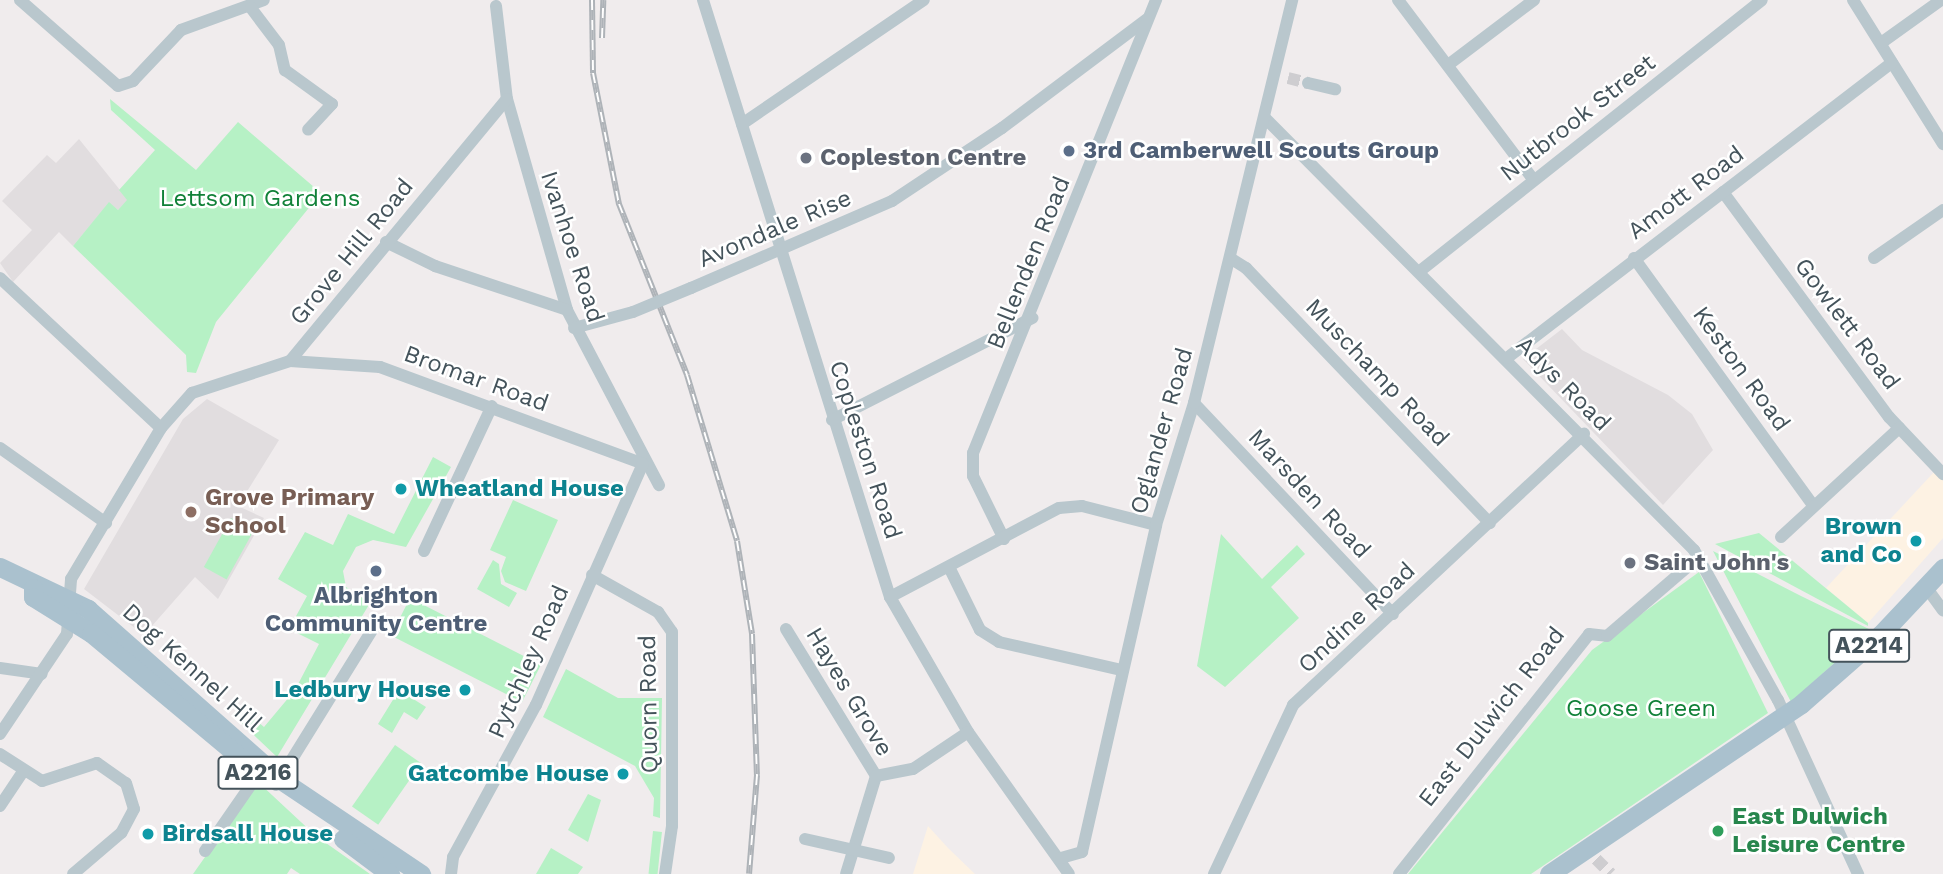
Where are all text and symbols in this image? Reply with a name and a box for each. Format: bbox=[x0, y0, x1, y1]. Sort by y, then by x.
street label: Nutbrook Street bbox=[1494, 48, 1662, 188]
place label: 3rd Camberwell Scouts Group bbox=[1083, 137, 1439, 165]
street label: Amott Road bbox=[1622, 140, 1750, 246]
marker: 3rd Camberwell Scouts Group bbox=[1061, 143, 1077, 159]
place label: Copleston Centre bbox=[820, 144, 1027, 172]
marker: Copleston Centre bbox=[798, 150, 814, 166]
street label: Ivanhoe Road bbox=[534, 168, 610, 326]
street label: Grove Hill Road bbox=[284, 173, 420, 331]
street label: Bellenden Road bbox=[981, 173, 1077, 353]
street label: Avondale Rise bbox=[694, 184, 856, 274]
park label: Lettsom Gardens bbox=[160, 185, 360, 213]
street label: Gowlett Road bbox=[1788, 252, 1906, 396]
street label: Muschamp Road bbox=[1299, 293, 1455, 453]
street label: Keston Road bbox=[1686, 301, 1796, 437]
street label: Adys Road bbox=[1510, 331, 1616, 437]
street label: Bromar Road bbox=[399, 339, 553, 419]
street label: Oglander Road bbox=[1124, 344, 1200, 518]
street label: Copleston Road bbox=[823, 357, 907, 543]
street label: Marsden Road bbox=[1242, 423, 1376, 565]
place label: Wheatland House bbox=[415, 475, 624, 503]
marker: Wheatland House bbox=[393, 481, 409, 497]
place label: Grove Primary School bbox=[205, 484, 374, 540]
marker: Grove Primary School bbox=[183, 504, 199, 520]
place label: Brown and Co bbox=[1821, 513, 1902, 569]
marker: Brown and Co bbox=[1908, 533, 1924, 549]
place label: Saint John's bbox=[1644, 549, 1790, 577]
marker: Saint John's bbox=[1622, 555, 1638, 571]
street label: Ondine Road bbox=[1292, 556, 1422, 680]
marker: Albrighton Community Centre bbox=[368, 563, 384, 579]
street label: Pytchley Road bbox=[482, 581, 576, 743]
place label: Albrighton Community Centre bbox=[264, 582, 488, 638]
street label: Dog Kennel Hill bbox=[116, 597, 268, 739]
street label: East Dulwich Road bbox=[1413, 621, 1571, 813]
street label: Hayes Grove bbox=[799, 622, 899, 762]
road number: A2214 bbox=[1827, 626, 1911, 666]
street label: Quorn Road bbox=[633, 634, 665, 774]
place label: Ledbury House bbox=[274, 676, 451, 704]
marker: Ledbury House bbox=[457, 682, 473, 698]
park label: Goose Green bbox=[1566, 695, 1716, 723]
road number: A2216 bbox=[216, 754, 300, 792]
place label: Gatcombe House bbox=[408, 760, 609, 788]
marker: Gatcombe House bbox=[615, 766, 631, 782]
place label: East Dulwich Leisure Centre bbox=[1732, 803, 1905, 859]
place label: Birdsall House bbox=[162, 820, 333, 848]
marker: East Dulwich Leisure Centre bbox=[1710, 823, 1726, 839]
marker: Birdsall House bbox=[140, 826, 156, 842]

